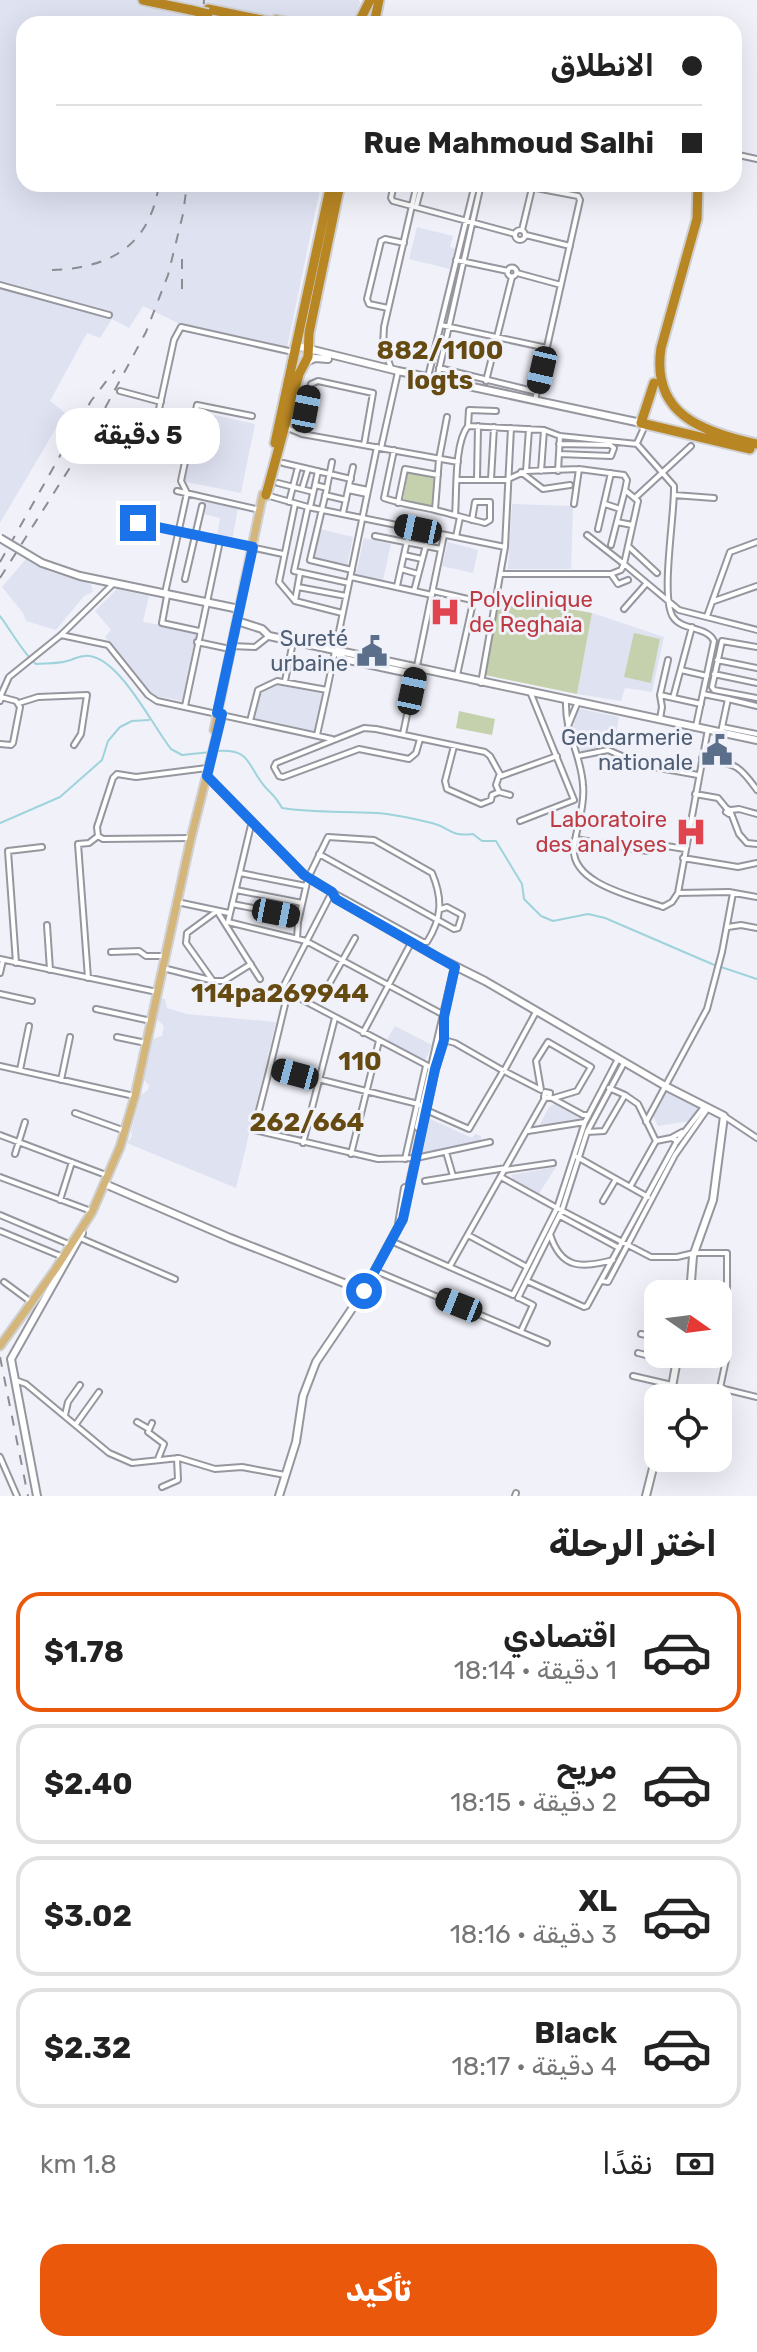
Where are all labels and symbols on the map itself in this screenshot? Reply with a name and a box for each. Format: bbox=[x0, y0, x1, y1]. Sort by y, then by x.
district label: 882/1100 logts bbox=[377, 335, 503, 396]
car bbox=[525, 344, 559, 396]
car bbox=[290, 383, 322, 435]
callout: 5 دقيقة bbox=[56, 407, 220, 463]
route end bbox=[120, 505, 156, 541]
car bbox=[392, 512, 444, 546]
place label: Polyclinique de Reghaïa bbox=[469, 586, 593, 638]
hospital icon: Polyclinique de Reghaïa bbox=[428, 595, 462, 629]
place label: Sureté urbaine bbox=[270, 625, 348, 677]
public building icon: Sureté urbaine bbox=[355, 634, 389, 668]
car bbox=[395, 665, 429, 717]
place label: Gendarmerie nationale bbox=[561, 724, 693, 776]
public building icon: Gendarmerie nationale bbox=[700, 733, 734, 767]
place label: Laboratoire des analyses bbox=[535, 806, 667, 858]
hospital icon: Laboratoire des analyses bbox=[674, 815, 708, 849]
car bbox=[250, 897, 302, 929]
district label: 114pa269944 bbox=[191, 978, 369, 1009]
district label: 110 bbox=[338, 1046, 382, 1077]
car bbox=[269, 1056, 321, 1092]
district label: 262/664 bbox=[250, 1107, 364, 1138]
route start bbox=[346, 1273, 382, 1309]
north arrow bbox=[644, 1280, 732, 1368]
car bbox=[432, 1285, 486, 1325]

